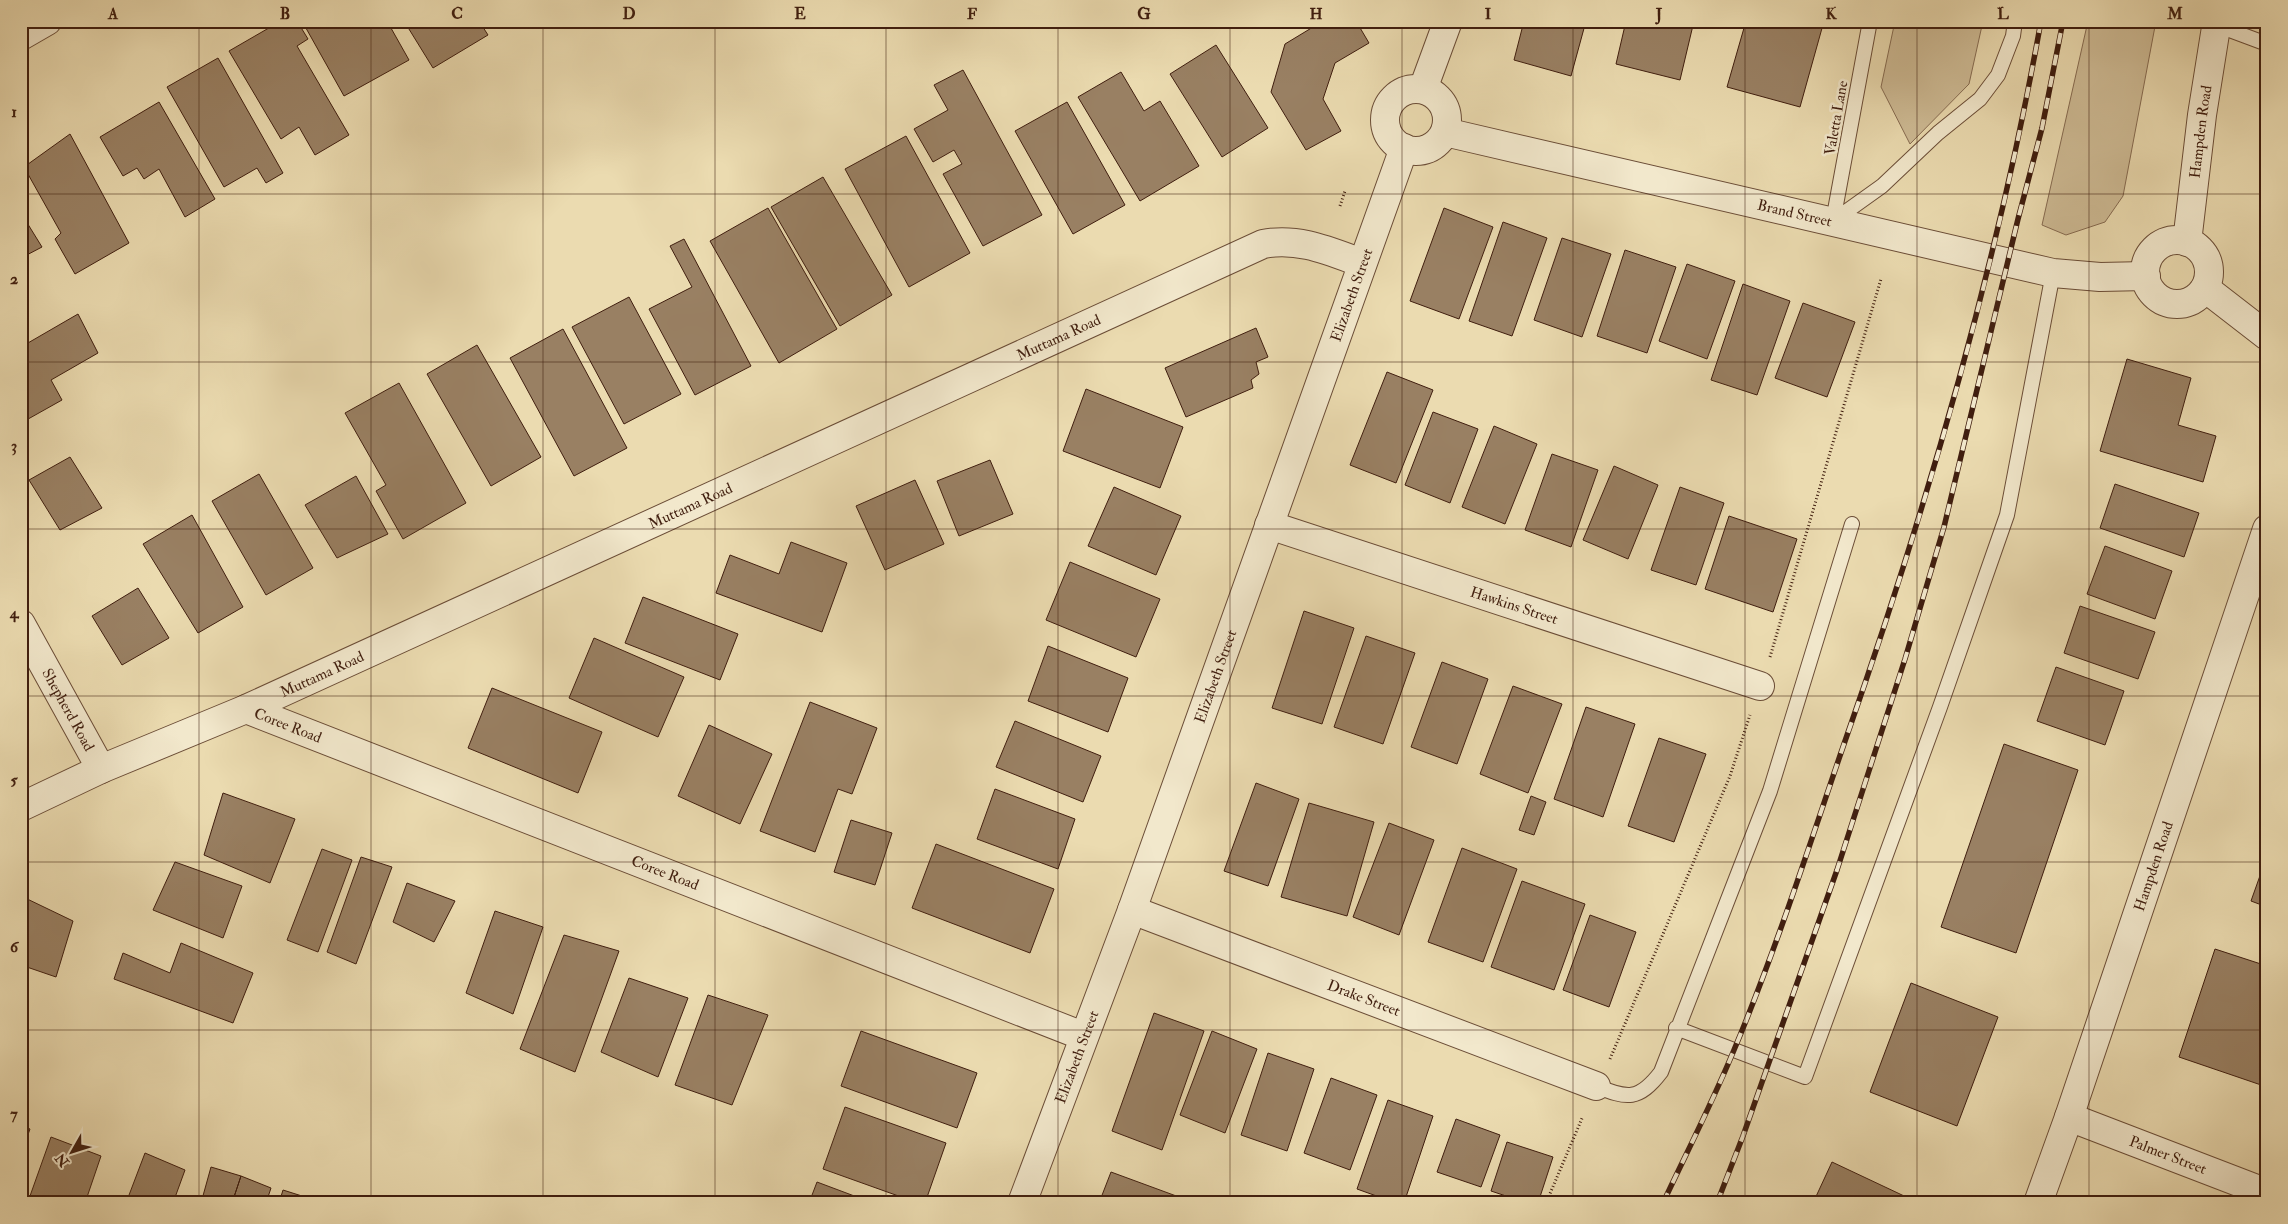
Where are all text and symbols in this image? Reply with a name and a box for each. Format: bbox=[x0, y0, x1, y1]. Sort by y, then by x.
text: A bbox=[107, 4, 119, 24]
text: B bbox=[280, 4, 290, 24]
text: C bbox=[451, 4, 463, 24]
text: D bbox=[622, 4, 636, 24]
text: E bbox=[794, 4, 806, 24]
text: F bbox=[967, 4, 977, 24]
text: G bbox=[1137, 4, 1151, 24]
text: H bbox=[1309, 4, 1323, 24]
text: I bbox=[1485, 4, 1492, 24]
text: J bbox=[1655, 4, 1663, 25]
text: K bbox=[1825, 4, 1837, 24]
text: L bbox=[1997, 4, 2009, 24]
text: M bbox=[2166, 4, 2183, 24]
street label: Valetta Lane bbox=[1821, 79, 1852, 157]
street label: Hampden Road bbox=[2186, 83, 2217, 179]
text: 1 bbox=[11, 102, 17, 122]
street label: Brand Street bbox=[1755, 196, 1834, 231]
street label: Elizabeth Street bbox=[1327, 246, 1377, 344]
text: 2 bbox=[10, 269, 18, 289]
street label: Muttama Road bbox=[1014, 310, 1104, 365]
text: 3 bbox=[11, 436, 17, 456]
street label: Muttama Road bbox=[645, 479, 736, 534]
street label: Hawkins Street bbox=[1468, 583, 1560, 629]
text: 4 bbox=[9, 603, 20, 623]
street label: Elizabeth Street bbox=[1190, 627, 1241, 726]
street label: Muttama Road bbox=[277, 647, 368, 702]
street label: Shepherd Road bbox=[37, 665, 99, 755]
street label: Coree Road bbox=[251, 704, 325, 748]
text: 5 bbox=[10, 770, 18, 790]
street label: Hampden Road bbox=[2130, 818, 2178, 914]
street label: Coree Road bbox=[628, 851, 702, 895]
text: 6 bbox=[10, 937, 20, 957]
street label: Drake Street bbox=[1325, 976, 1403, 1021]
street label: Elizabeth Street bbox=[1051, 1008, 1103, 1106]
text: 7 bbox=[10, 1104, 18, 1124]
north arrow bbox=[48, 1126, 98, 1176]
street label: Palmer Street bbox=[2126, 1132, 2209, 1179]
text: N bbox=[51, 1149, 73, 1171]

